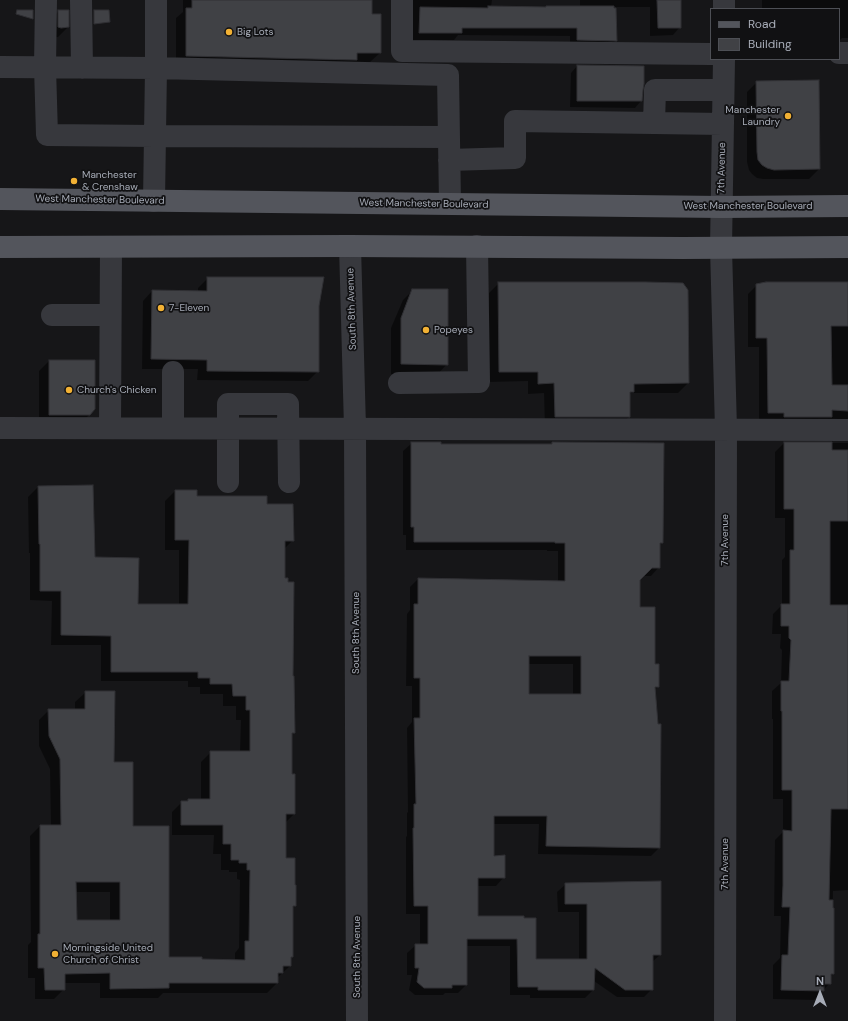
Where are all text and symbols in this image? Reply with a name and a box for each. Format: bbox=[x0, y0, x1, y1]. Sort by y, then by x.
legend bbox=[710, 8, 840, 60]
text: Road bbox=[748, 16, 776, 32]
place label: Big Lots bbox=[237, 26, 273, 38]
marker: Big Lots bbox=[224, 27, 234, 37]
text: Building bbox=[748, 36, 792, 52]
place label: Manchester Laundry bbox=[725, 104, 780, 128]
marker: Manchester Laundry bbox=[783, 111, 793, 121]
street label: 7th Avenue bbox=[716, 142, 728, 194]
place label: Manchester & Crenshaw bbox=[82, 169, 138, 192]
marker: Manchester & Crenshaw bbox=[69, 176, 79, 186]
street label: West Manchester Boulevard bbox=[35, 193, 165, 207]
street label: West Manchester Boulevard bbox=[359, 197, 489, 211]
street label: West Manchester Boulevard bbox=[683, 200, 813, 212]
street label: South 8th Avenue bbox=[345, 268, 359, 350]
place label: 7-Eleven bbox=[169, 302, 209, 314]
marker: 7-Eleven bbox=[156, 303, 166, 313]
place label: Popeyes bbox=[434, 324, 473, 336]
marker: Popeyes bbox=[421, 325, 431, 335]
place label: Church's Chicken bbox=[77, 384, 157, 396]
marker: Church's Chicken bbox=[64, 385, 74, 395]
street label: 7th Avenue bbox=[719, 514, 731, 566]
street label: South 8th Avenue bbox=[350, 592, 362, 674]
street label: 7th Avenue bbox=[719, 838, 731, 890]
street label: South 8th Avenue bbox=[351, 916, 363, 998]
place label: Morningside United Church of Christ bbox=[63, 942, 153, 966]
marker: Morningside United Church of Christ bbox=[50, 949, 60, 959]
north arrow bbox=[800, 973, 840, 1013]
text: N bbox=[816, 974, 824, 988]

